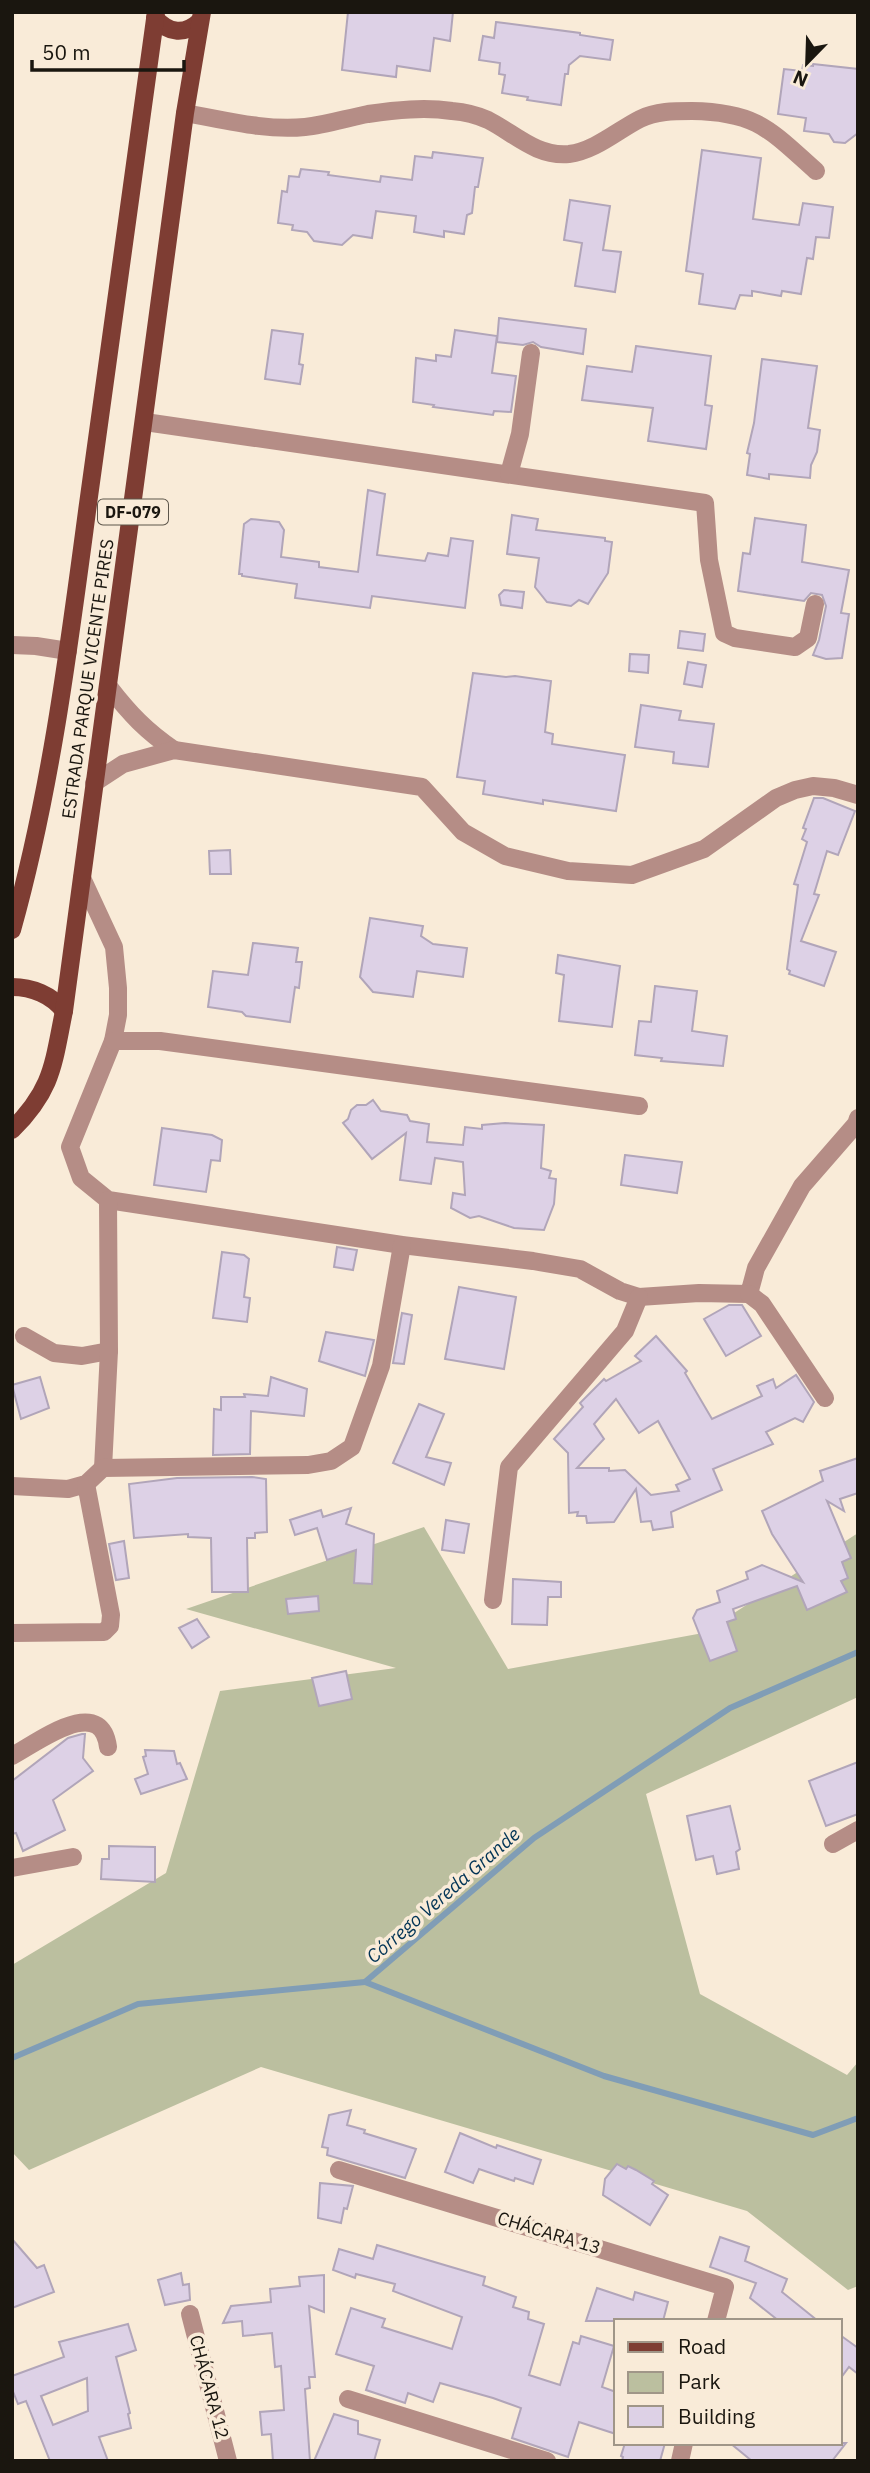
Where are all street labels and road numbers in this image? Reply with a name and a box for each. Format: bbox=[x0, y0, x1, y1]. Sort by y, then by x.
road number: DF-079 bbox=[98, 499, 168, 524]
street label: ESTRADA PARQUE VICENTE PIRES bbox=[56, 537, 119, 820]
street label: CHÁCARA 13 bbox=[495, 2206, 604, 2259]
street label: CHÁCARA 12 bbox=[185, 2332, 234, 2441]

